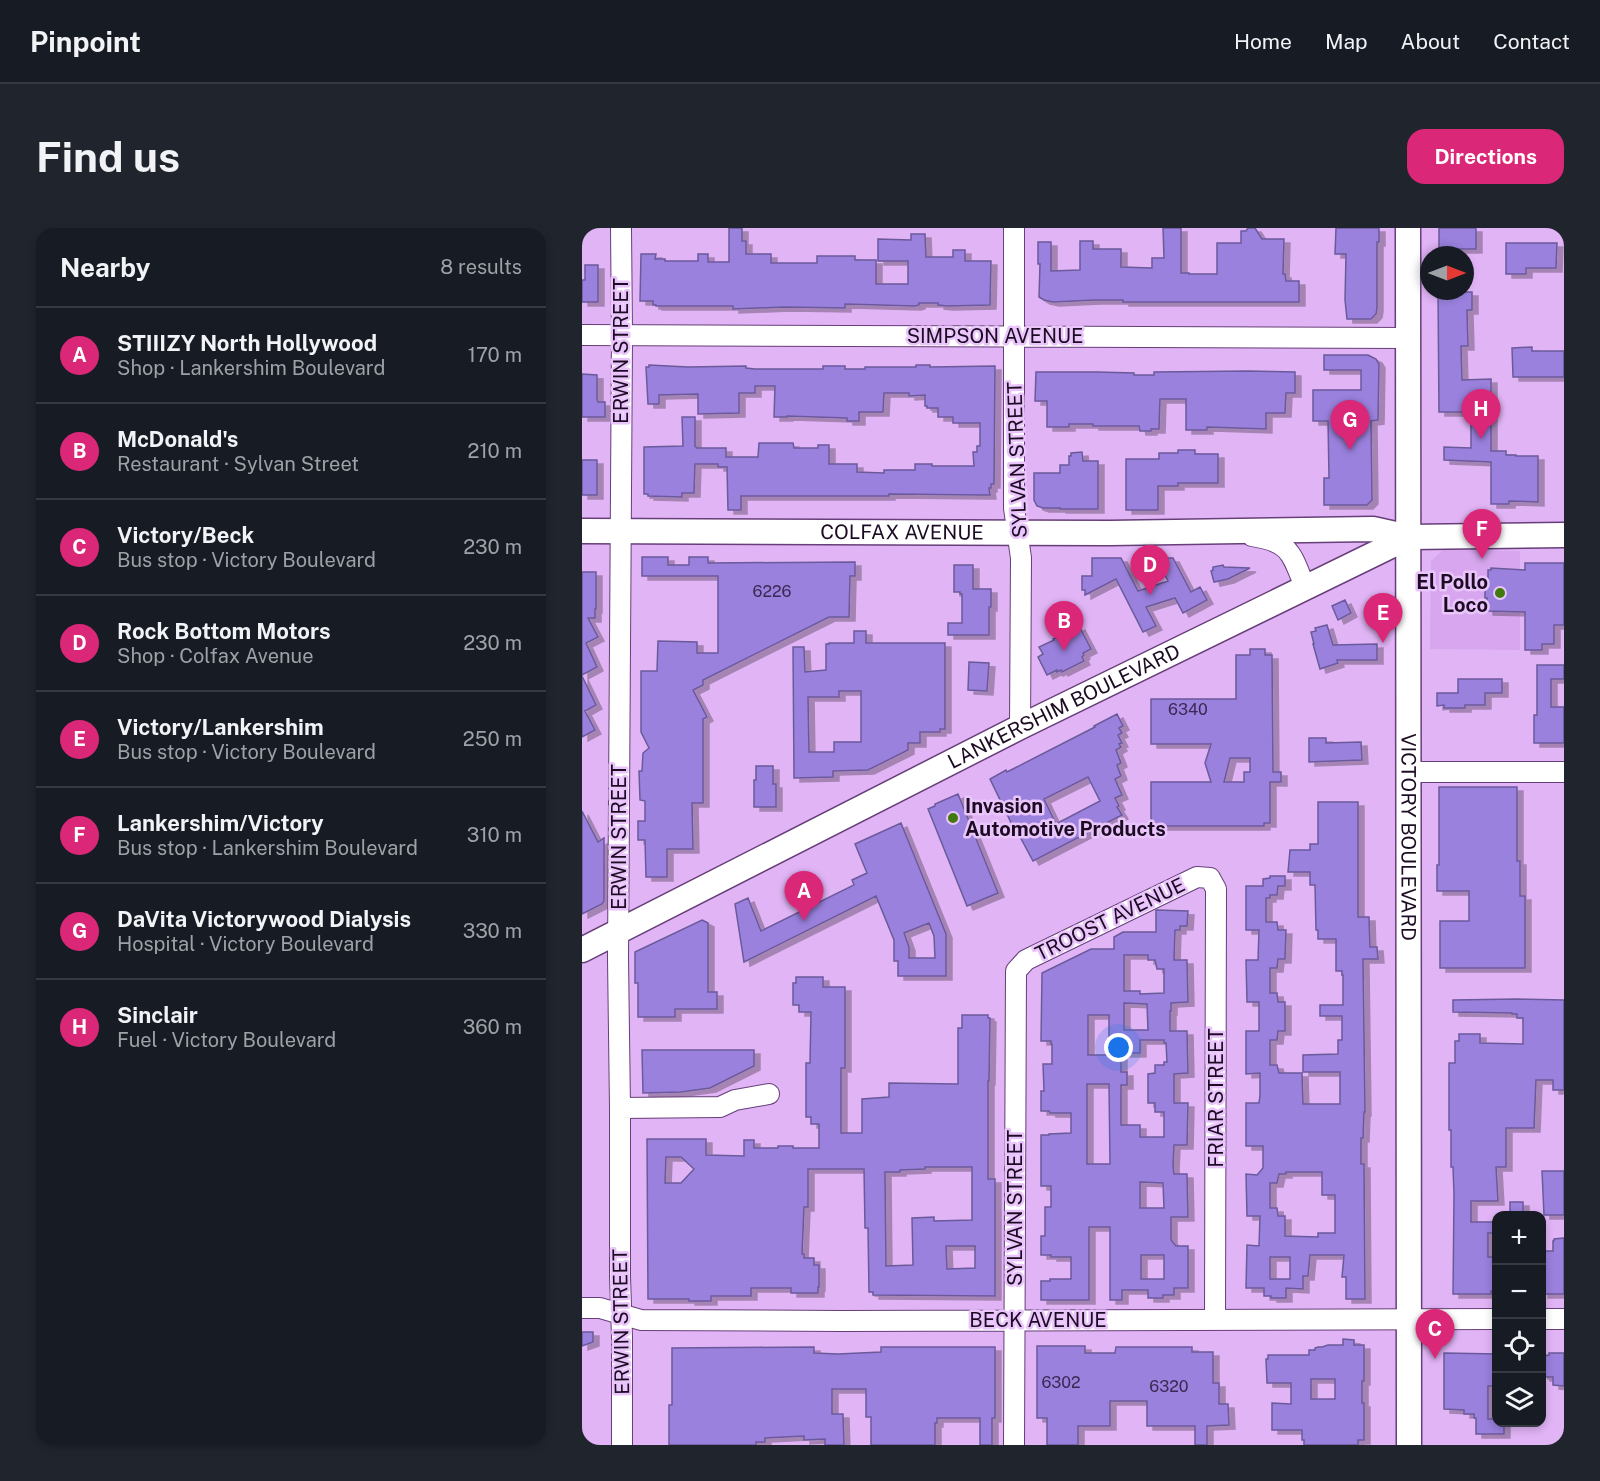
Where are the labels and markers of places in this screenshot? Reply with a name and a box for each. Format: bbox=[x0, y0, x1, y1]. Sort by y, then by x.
pin: H bbox=[1462, 390, 1500, 439]
pin: G bbox=[1330, 400, 1370, 450]
pin: F bbox=[1462, 510, 1502, 559]
pin: D bbox=[1130, 546, 1170, 595]
place label: El Pollo Loco bbox=[1416, 570, 1488, 617]
marker: El Pollo Loco bbox=[1493, 586, 1507, 600]
pin: E bbox=[1364, 594, 1402, 643]
pin: B bbox=[1044, 602, 1084, 651]
place label: Invasion Automotive Products bbox=[965, 794, 1166, 841]
marker: Invasion Automotive Products bbox=[946, 811, 960, 825]
pin: A bbox=[784, 872, 824, 921]
pin: C bbox=[1416, 1310, 1454, 1359]

